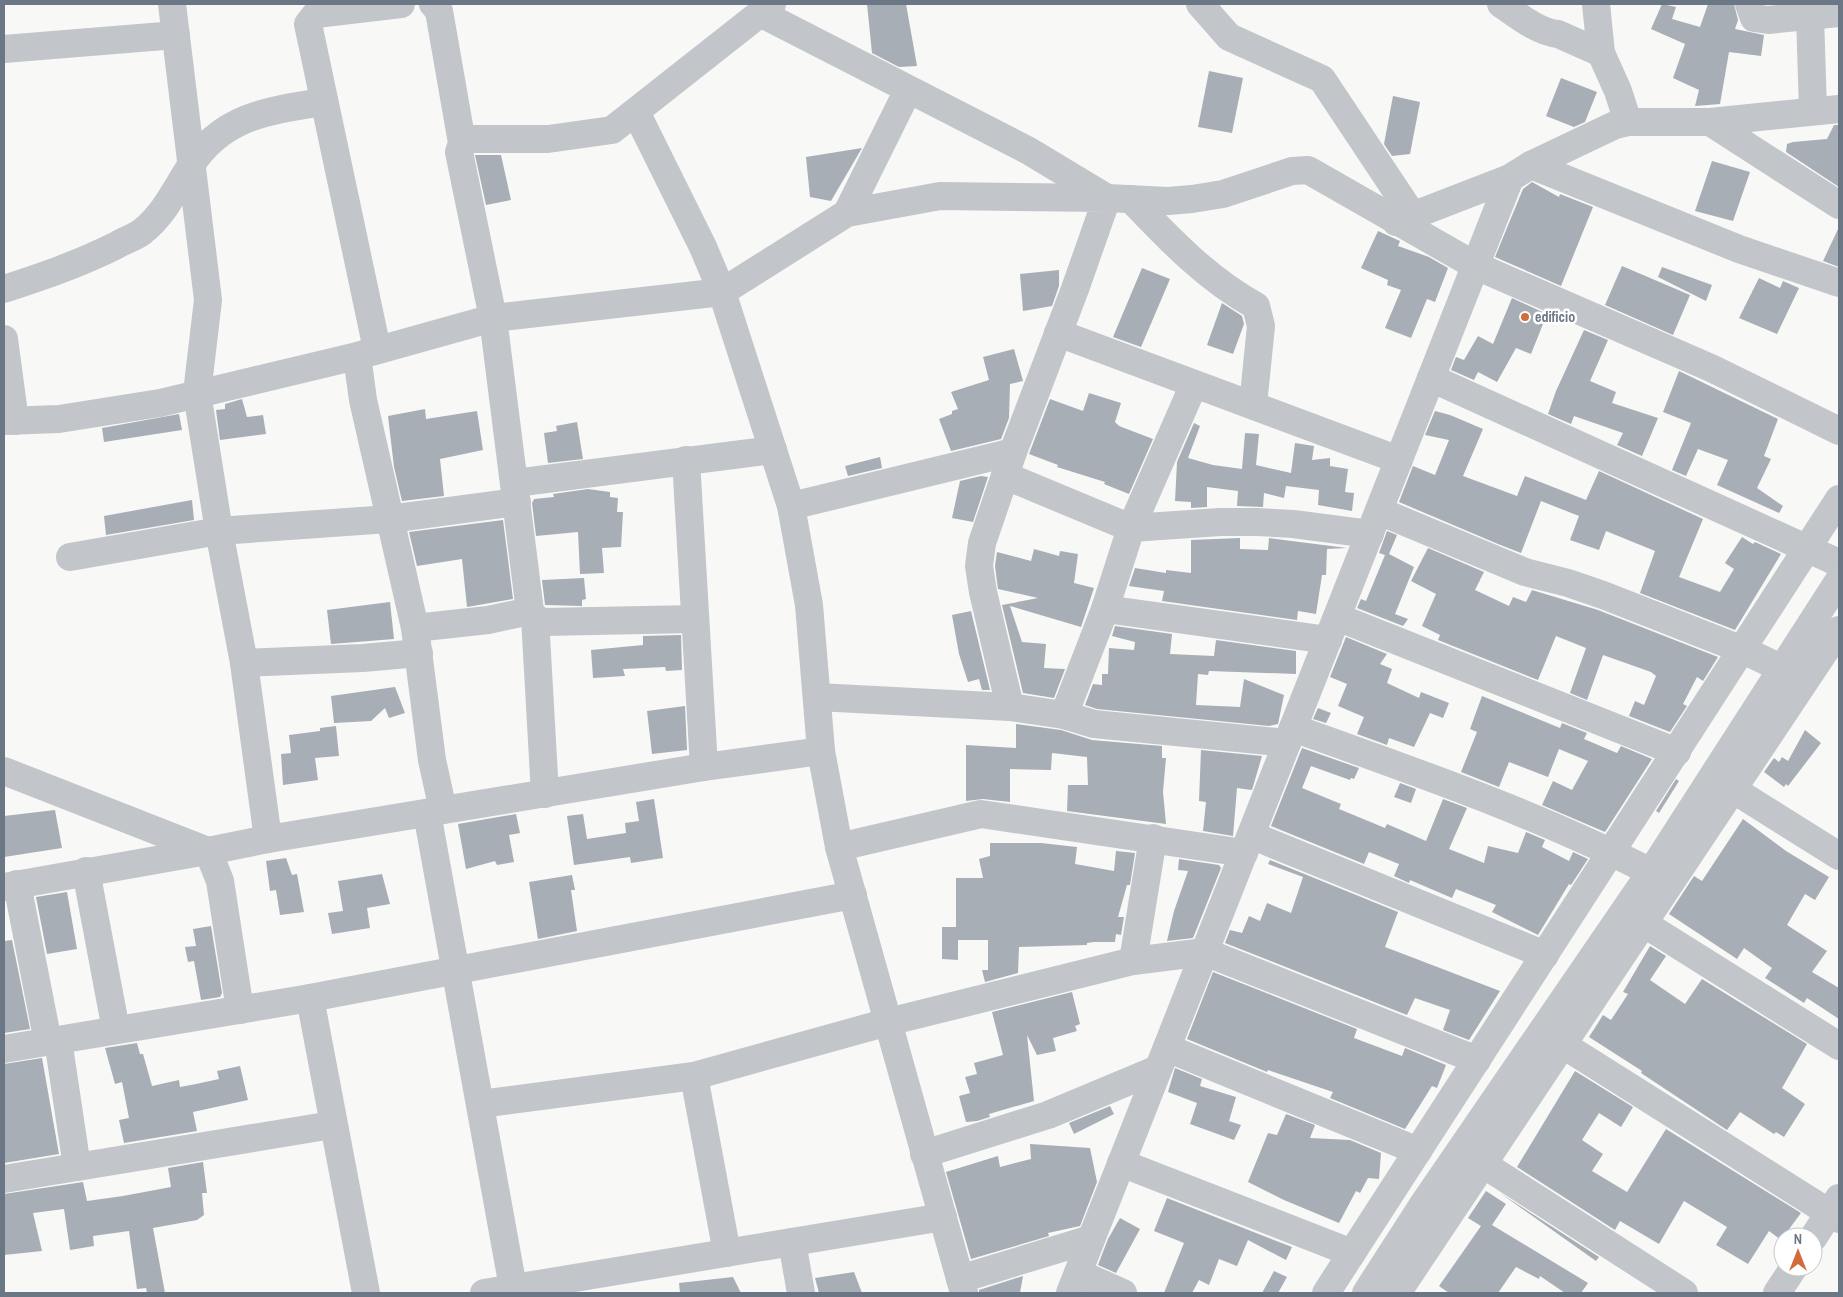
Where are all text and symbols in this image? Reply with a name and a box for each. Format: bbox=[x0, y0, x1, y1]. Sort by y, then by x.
place label: edificio bbox=[1535, 308, 1575, 326]
marker: edificio bbox=[1519, 311, 1531, 323]
north arrow bbox=[1773, 1227, 1823, 1277]
text: N bbox=[1794, 1230, 1802, 1248]

